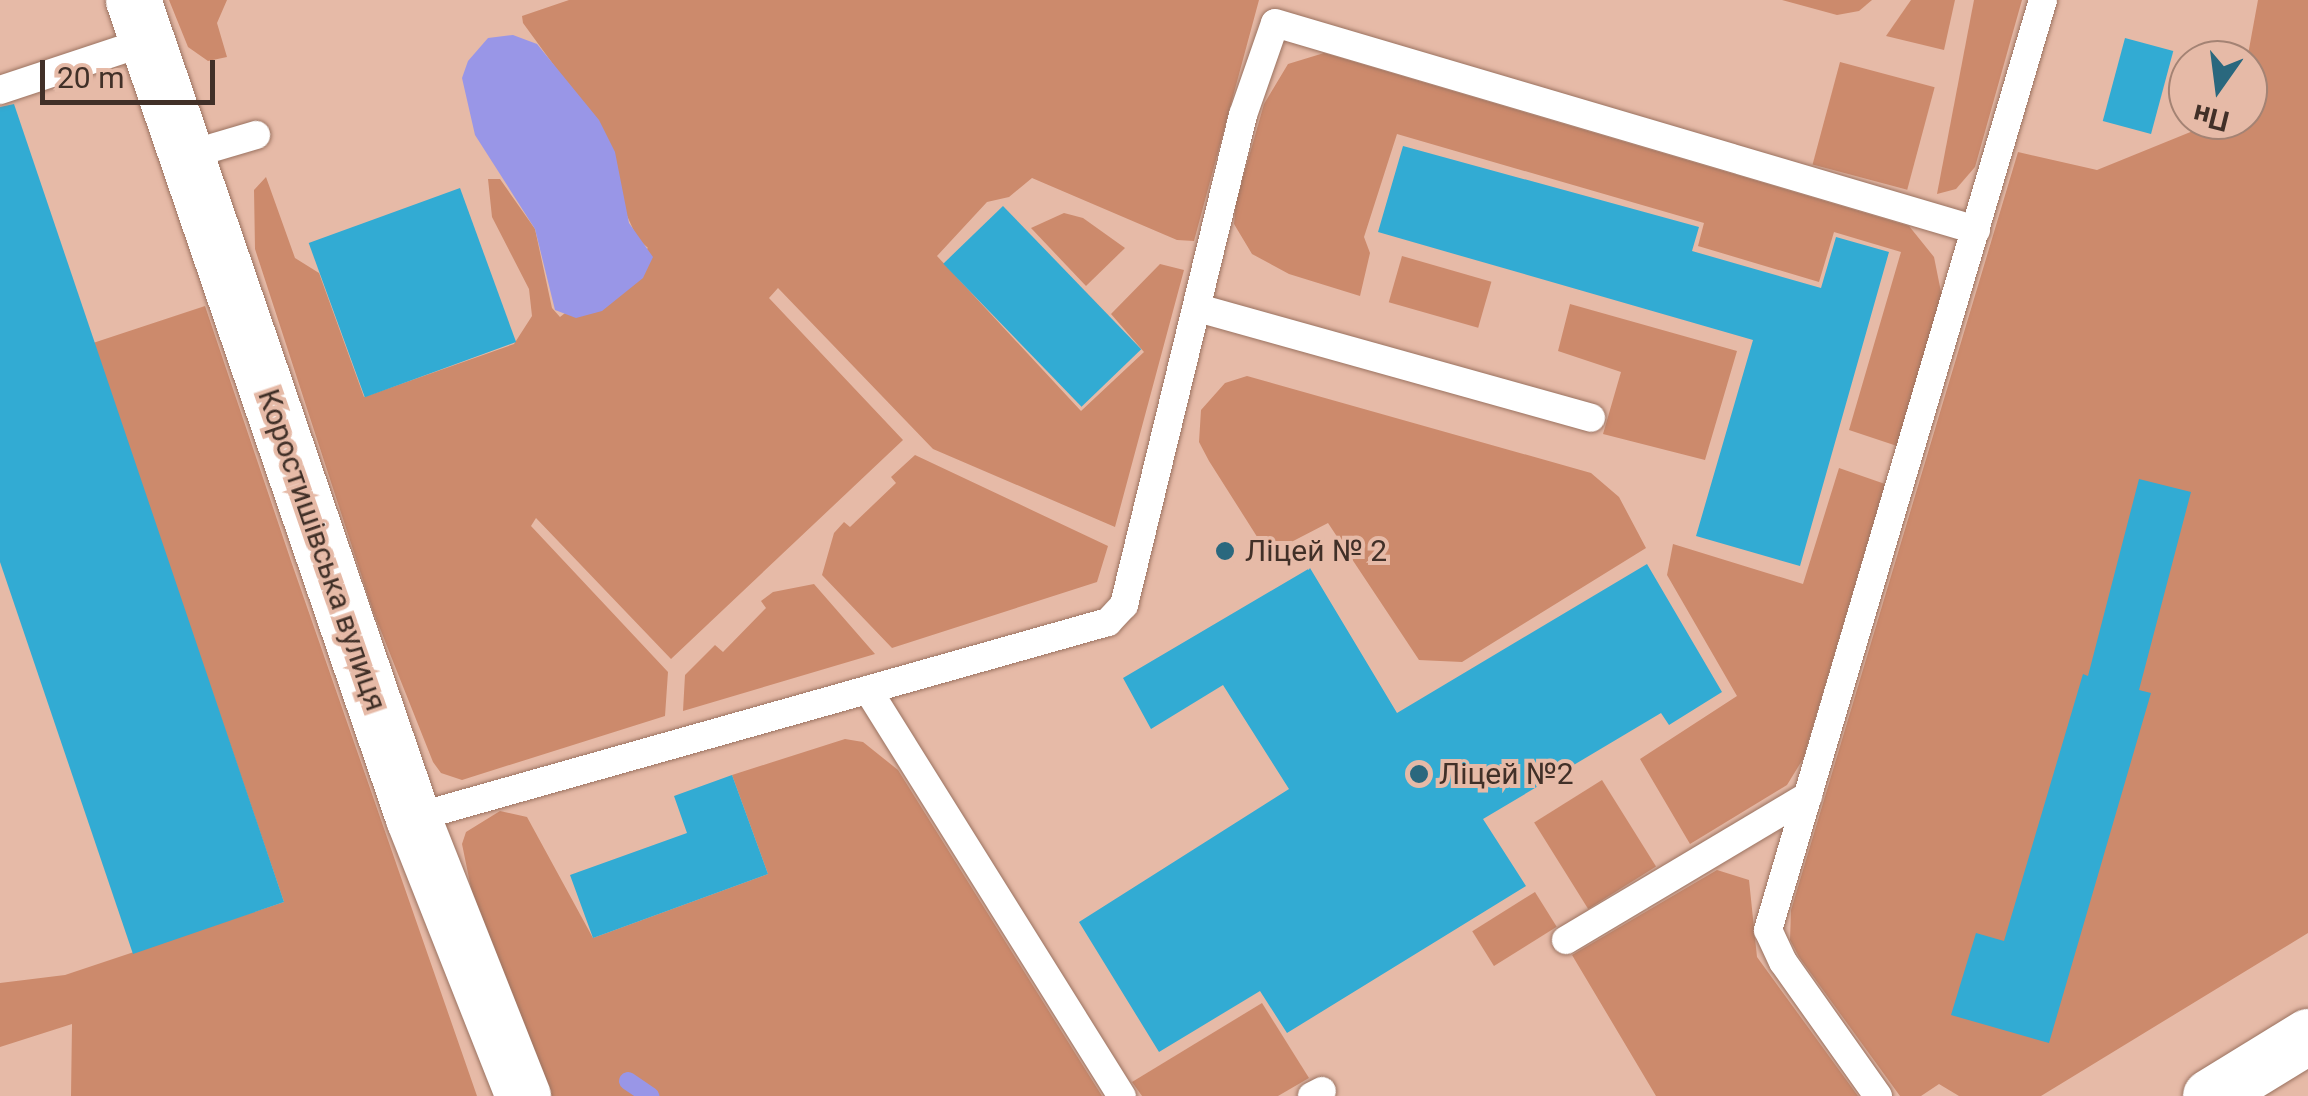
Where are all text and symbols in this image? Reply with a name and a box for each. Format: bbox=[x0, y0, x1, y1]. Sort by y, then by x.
scale bar bbox=[45, 40, 220, 102]
north arrow bbox=[2168, 40, 2268, 140]
text: 20 m bbox=[57, 60, 124, 95]
text: Пн bbox=[2190, 97, 2232, 138]
street label: Коростишівська вулиця bbox=[250, 384, 394, 716]
place label: Ліцей № 2 bbox=[1245, 533, 1387, 569]
marker: Ліцей № 2 bbox=[1214, 540, 1236, 562]
place label: Ліцей №2 bbox=[1439, 756, 1574, 792]
marker: Ліцей №2 bbox=[1408, 763, 1430, 785]

